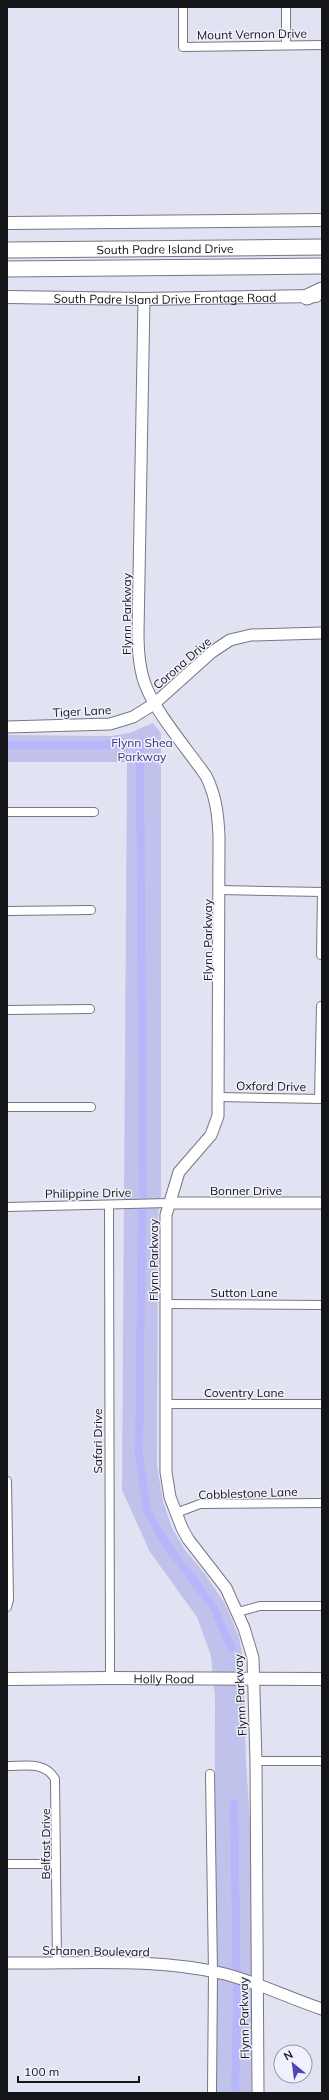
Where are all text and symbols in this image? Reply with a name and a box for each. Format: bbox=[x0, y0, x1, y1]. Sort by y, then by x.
street label: Mount Vernon Drive bbox=[197, 26, 307, 42]
street label: South Padre Island Drive bbox=[96, 240, 234, 257]
street label: South Padre Island Drive Frontage Road bbox=[53, 289, 277, 307]
street label: Flynn Parkway bbox=[119, 572, 134, 655]
street label: Corona Drive bbox=[150, 634, 214, 692]
street label: Tiger Lane bbox=[52, 702, 112, 720]
park label: Flynn Shea Parkway bbox=[111, 735, 173, 764]
street label: Flynn Parkway bbox=[200, 898, 215, 981]
street label: Oxford Drive bbox=[236, 1078, 306, 1094]
street label: Bonner Drive bbox=[210, 1183, 282, 1198]
street label: Philippine Drive bbox=[45, 1185, 131, 1201]
street label: Flynn Parkway bbox=[146, 1218, 161, 1301]
street label: Sutton Lane bbox=[211, 1285, 277, 1300]
street label: Coventry Lane bbox=[204, 1385, 284, 1400]
street label: Safari Drive bbox=[90, 1408, 105, 1474]
street label: Cobblestone Lane bbox=[198, 1484, 298, 1502]
street label: Flynn Parkway bbox=[230, 1653, 250, 1736]
street label: Holly Road bbox=[134, 1671, 194, 1686]
street label: Belfast Drive bbox=[38, 1809, 53, 1879]
street label: Schanen Boulevard bbox=[42, 1943, 150, 1959]
street label: Flynn Parkway bbox=[236, 1976, 252, 2059]
north arrow bbox=[273, 2044, 313, 2084]
text: N bbox=[281, 2047, 295, 2063]
scale bar bbox=[18, 2058, 139, 2084]
text: 100 m bbox=[24, 2064, 59, 2079]

